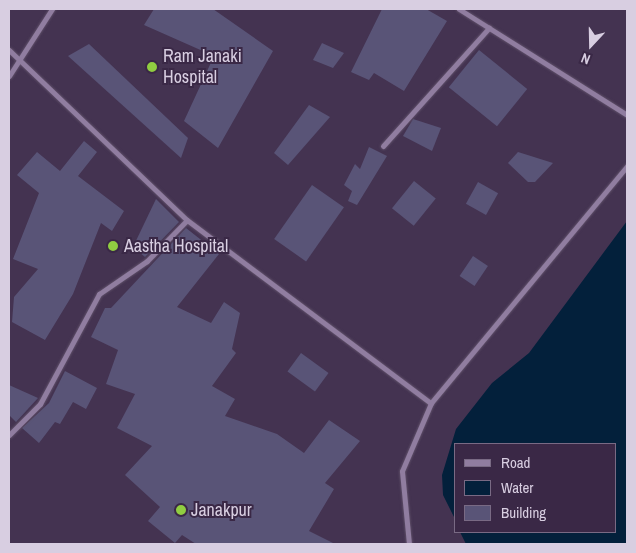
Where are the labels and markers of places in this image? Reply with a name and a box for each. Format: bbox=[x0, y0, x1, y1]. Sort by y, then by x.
place label: Ram Janaki Hospital bbox=[163, 46, 242, 88]
marker: Ram Janaki Hospital bbox=[145, 60, 159, 74]
place label: Aastha Hospital bbox=[124, 235, 228, 257]
marker: Aastha Hospital bbox=[106, 239, 120, 253]
place label: Janakpur bbox=[191, 499, 252, 521]
marker: Janakpur bbox=[175, 504, 187, 516]

